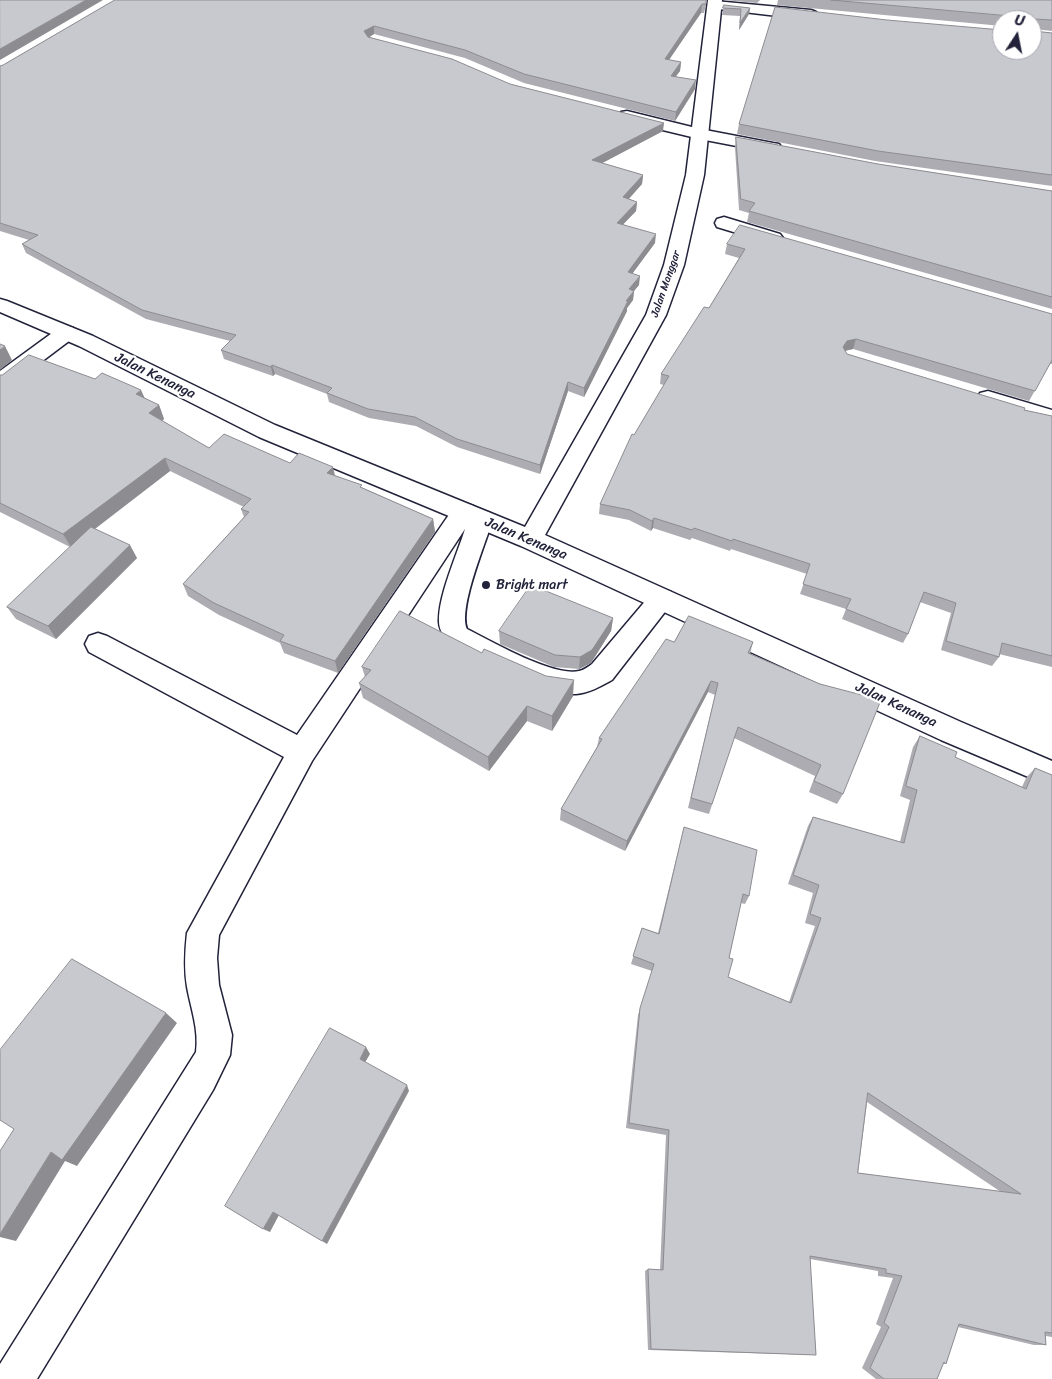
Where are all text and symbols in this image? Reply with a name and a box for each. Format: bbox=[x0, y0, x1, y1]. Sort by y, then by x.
text: U bbox=[1013, 8, 1027, 34]
north arrow bbox=[992, 10, 1042, 60]
street label: Jalan Manggar bbox=[648, 249, 684, 319]
street label: Jalan Kenanga bbox=[112, 349, 198, 403]
street label: Jalan Kenanga bbox=[482, 514, 570, 564]
place label: Bright mart bbox=[496, 577, 568, 593]
marker: Bright mart bbox=[480, 579, 492, 591]
street label: Jalan Kenanga bbox=[853, 679, 939, 731]

